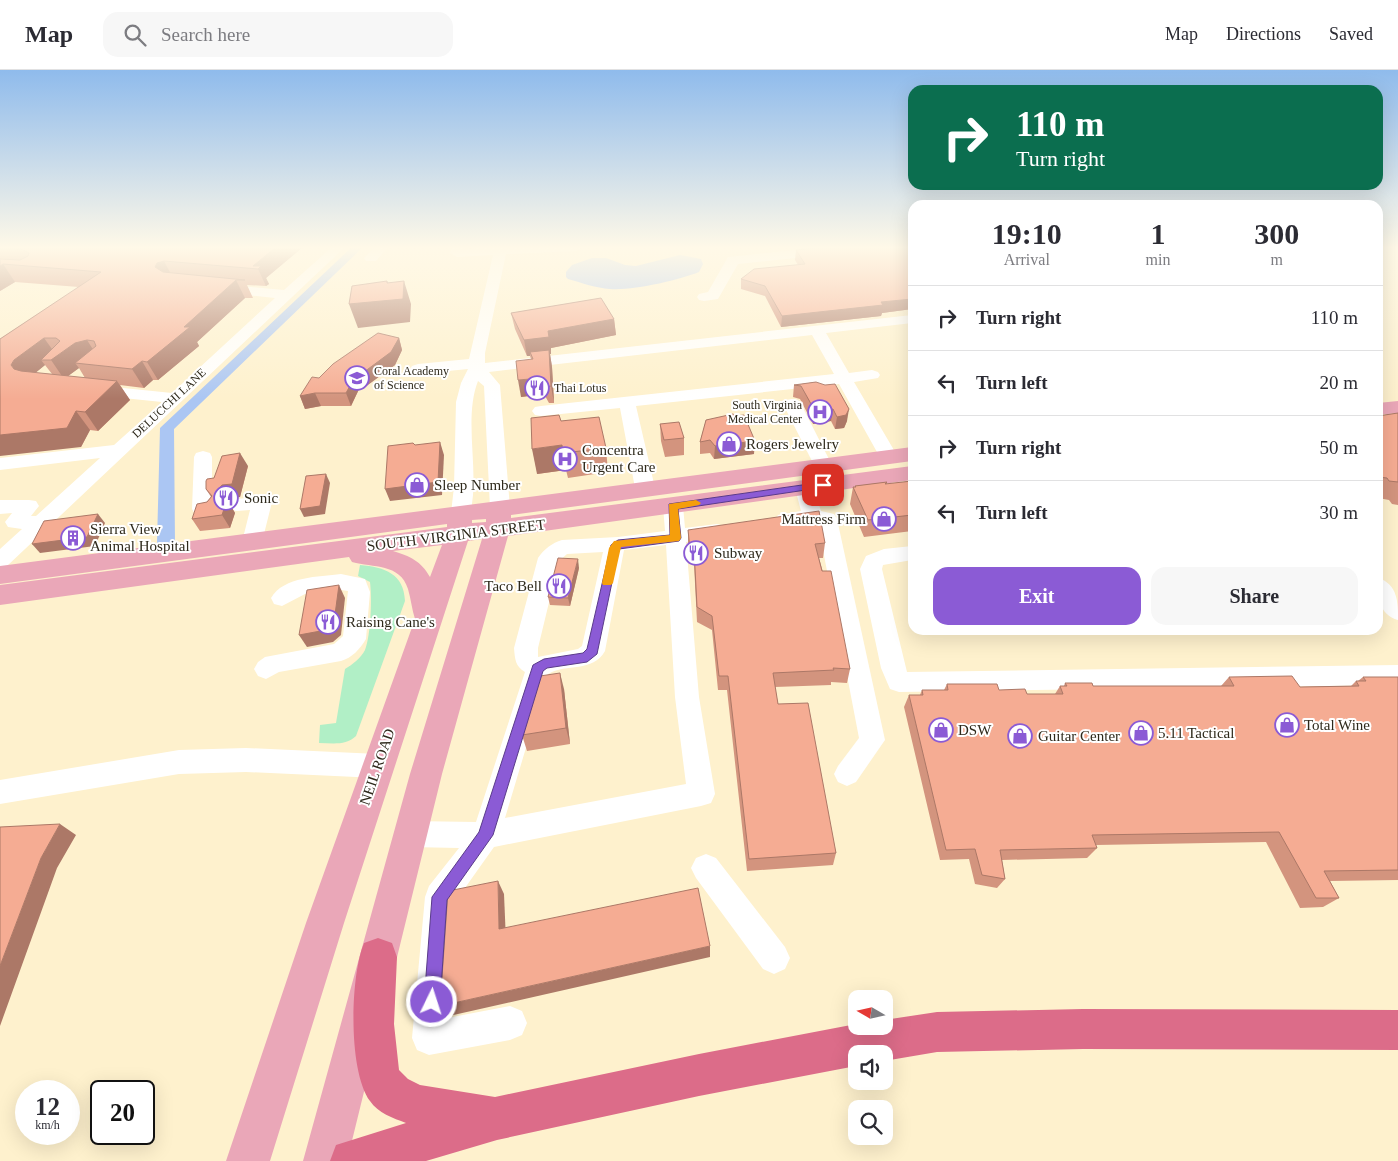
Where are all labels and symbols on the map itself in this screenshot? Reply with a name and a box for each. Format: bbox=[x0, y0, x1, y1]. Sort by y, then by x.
place label: Coral Academy of Science bbox=[374, 364, 449, 392]
street label: DELUCCHI LANE bbox=[129, 365, 209, 441]
school or university icon: Coral Academy of Science bbox=[344, 365, 370, 391]
restaurant icon: Thai Lotus bbox=[524, 375, 550, 401]
place label: Thai Lotus bbox=[554, 381, 607, 395]
place label: South Virginia Medical Center bbox=[728, 398, 803, 426]
hospital icon: South Virginia Medical Center bbox=[807, 399, 833, 425]
shop icon: Rogers Jewelry bbox=[716, 431, 742, 457]
place label: Rogers Jewelry bbox=[746, 436, 839, 452]
place label: Concentra Urgent Care bbox=[582, 442, 656, 475]
hospital icon: Concentra Urgent Care bbox=[552, 446, 578, 472]
pin bbox=[802, 464, 844, 506]
shop icon: Sleep Number bbox=[404, 472, 430, 498]
place label: Sleep Number bbox=[434, 477, 520, 493]
restaurant icon: Sonic bbox=[213, 485, 239, 511]
place label: Sonic bbox=[244, 490, 279, 506]
shop icon: Mattress Firm bbox=[871, 506, 897, 532]
place label: Mattress Firm bbox=[781, 511, 866, 527]
street label: SOUTH VIRGINIA STREET bbox=[366, 516, 546, 554]
place label: Sierra View Animal Hospital bbox=[90, 521, 190, 554]
building icon: Sierra View Animal Hospital bbox=[60, 525, 86, 551]
restaurant icon: Subway bbox=[683, 540, 709, 566]
place label: Subway bbox=[714, 545, 763, 561]
restaurant icon: Taco Bell bbox=[546, 573, 572, 599]
place label: Taco Bell bbox=[484, 578, 542, 594]
restaurant icon: Raising Cane's bbox=[315, 609, 341, 635]
place label: Raising Cane's bbox=[346, 614, 435, 630]
shop icon: Total Wine bbox=[1274, 712, 1300, 738]
shop icon: DSW bbox=[928, 717, 954, 743]
place label: Total Wine bbox=[1304, 717, 1370, 733]
shop icon: 5.11 Tactical bbox=[1128, 720, 1154, 746]
place label: DSW bbox=[958, 722, 992, 738]
shop icon: Guitar Center bbox=[1007, 723, 1033, 749]
place label: 5.11 Tactical bbox=[1158, 725, 1234, 741]
street label: NEIL ROAD bbox=[356, 726, 398, 807]
place label: Guitar Center bbox=[1038, 728, 1120, 744]
position arrow bbox=[405, 975, 457, 1027]
north arrow bbox=[848, 990, 892, 1035]
speed limit sign: 20 bbox=[90, 1080, 155, 1145]

